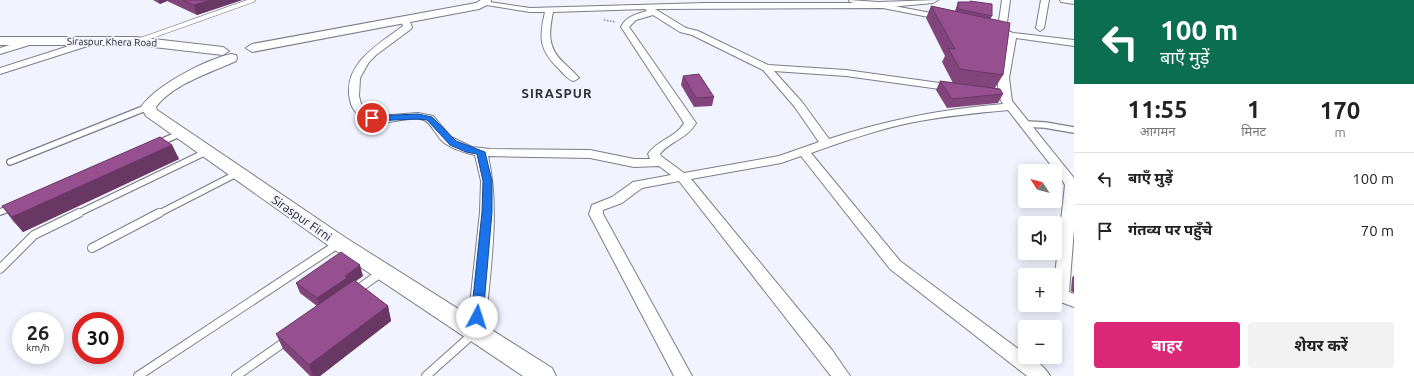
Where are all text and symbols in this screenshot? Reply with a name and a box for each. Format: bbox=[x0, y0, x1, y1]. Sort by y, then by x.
text: 100 m bbox=[1160, 14, 1238, 45]
icon: left bbox=[1094, 16, 1146, 68]
street label: Siraspur Khera Road bbox=[67, 36, 157, 48]
text: बाएँ मुड़ें bbox=[1160, 47, 1209, 67]
district label: SIRASPUR bbox=[522, 86, 592, 100]
text: 11:55 bbox=[1128, 96, 1188, 123]
text: 1 bbox=[1247, 96, 1260, 123]
text: 170 bbox=[1320, 97, 1360, 124]
pin bbox=[355, 101, 389, 135]
icon: arrive bbox=[361, 107, 383, 129]
text: आगमन bbox=[1140, 124, 1175, 138]
text: मिनट bbox=[1241, 124, 1266, 138]
text: m bbox=[1334, 125, 1346, 139]
north arrow bbox=[1018, 164, 1062, 208]
map controls bbox=[1018, 164, 1062, 364]
icon: left bbox=[1094, 168, 1116, 190]
text: बाएँ मुड़ें bbox=[1128, 169, 1173, 186]
text: 100 m bbox=[1352, 170, 1394, 187]
street label: Siraspur Firni bbox=[270, 193, 334, 243]
button: sound bbox=[1018, 216, 1062, 260]
icon: arrive bbox=[1094, 220, 1116, 242]
text: गंतव्य पर पहुँचे bbox=[1128, 221, 1212, 238]
text: 70 m bbox=[1361, 222, 1394, 239]
button: + bbox=[1018, 268, 1062, 312]
position arrow bbox=[456, 296, 498, 338]
speed limit sign: 30 bbox=[72, 312, 124, 364]
button: − bbox=[1018, 320, 1062, 364]
text: 26 bbox=[27, 321, 49, 344]
button: बाहर bbox=[1094, 322, 1240, 368]
button: शेयर करें bbox=[1248, 322, 1394, 368]
text: km/h bbox=[26, 342, 50, 353]

